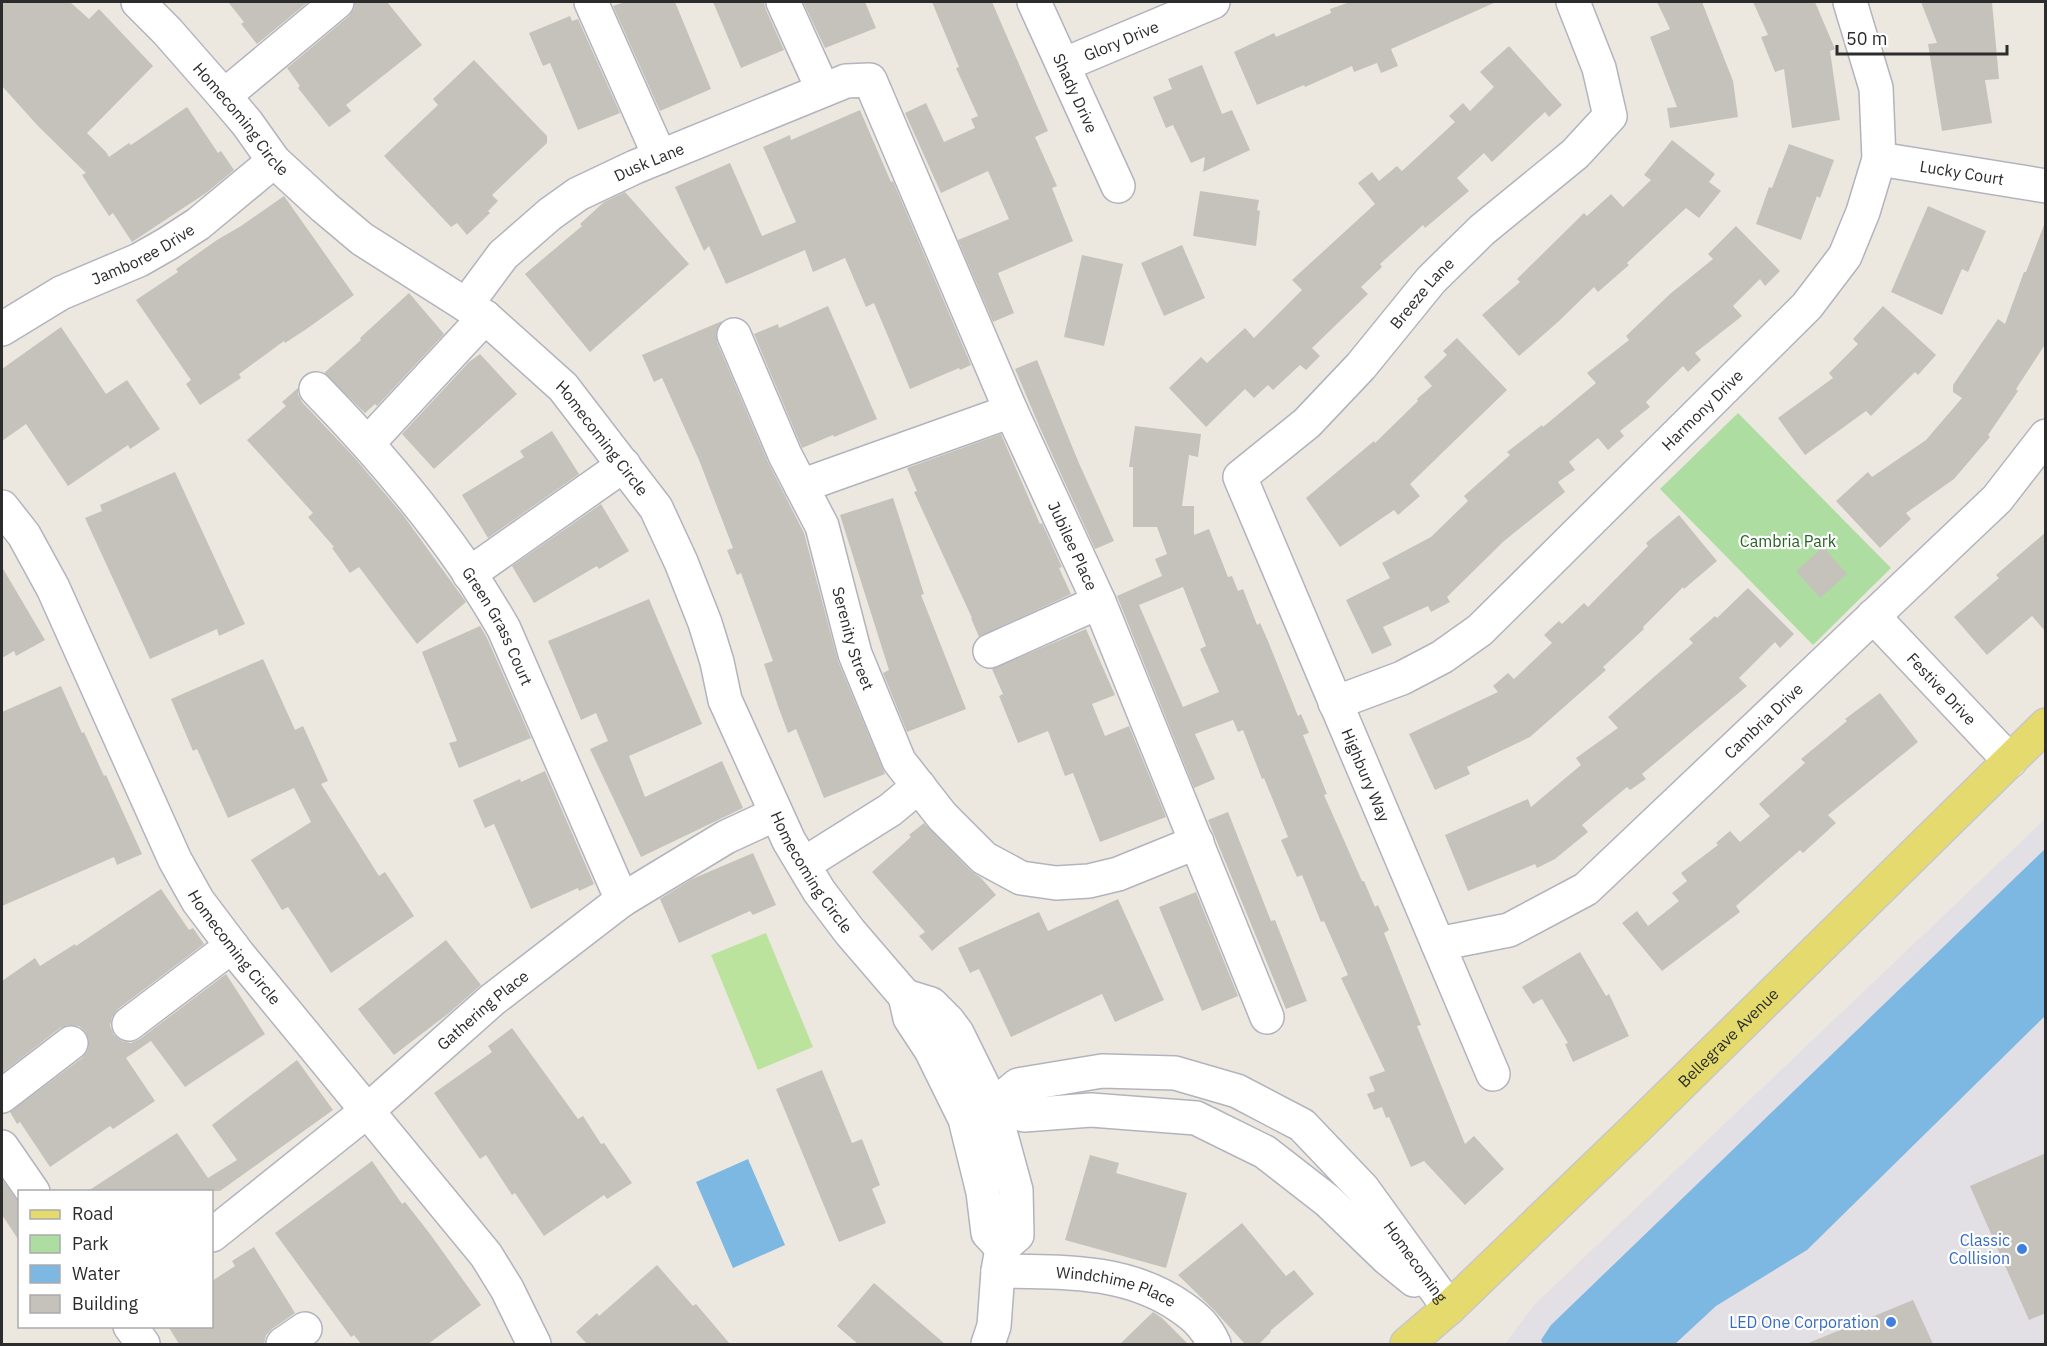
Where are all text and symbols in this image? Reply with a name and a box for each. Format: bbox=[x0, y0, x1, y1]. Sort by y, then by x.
street label: Glory Drive bbox=[1081, 16, 1162, 65]
scale bar bbox=[1837, 18, 2006, 56]
text: 50 m bbox=[1846, 27, 1888, 50]
street label: Shady Drive bbox=[1049, 50, 1102, 136]
street label: Homecoming Circle bbox=[189, 58, 293, 180]
street label: Dusk Lane bbox=[611, 138, 687, 186]
street label: Lucky Court bbox=[1918, 156, 2005, 189]
street label: Jamboree Drive bbox=[89, 219, 198, 289]
street label: Breeze Lane bbox=[1385, 253, 1458, 333]
street label: Harmony Drive bbox=[1657, 365, 1747, 455]
street label: Homecoming Circle bbox=[552, 376, 653, 500]
street label: Jubilee Place bbox=[1044, 498, 1102, 593]
park label: Cambria Park bbox=[1740, 531, 1837, 551]
street label: Green Grass Court bbox=[458, 563, 537, 688]
street label: Serenity Street bbox=[828, 584, 879, 693]
street label: Festive Drive bbox=[1903, 648, 1981, 729]
street label: Cambria Drive bbox=[1720, 679, 1807, 763]
street label: Highbury Way bbox=[1337, 725, 1395, 825]
street label: Homecoming Circle bbox=[767, 808, 857, 937]
street label: Homecoming Circle bbox=[184, 886, 286, 1009]
street label: Gathering Place bbox=[433, 966, 533, 1054]
street label: Bellegrave Avenue bbox=[1674, 984, 1783, 1091]
legend bbox=[18, 1190, 213, 1328]
text: Road bbox=[72, 1202, 113, 1225]
street label: Homecoming bbox=[1380, 1217, 1452, 1307]
place label: Classic Collision bbox=[1949, 1230, 2010, 1268]
text: Park bbox=[72, 1232, 109, 1255]
marker: Classic Collision bbox=[2015, 1242, 2029, 1256]
text: Water bbox=[72, 1262, 121, 1285]
street label: Windchime Place bbox=[1056, 1262, 1180, 1311]
text: Building bbox=[72, 1292, 139, 1315]
place label: LED One Corporation bbox=[1729, 1312, 1879, 1332]
marker: LED One Corporation bbox=[1884, 1315, 1898, 1329]

